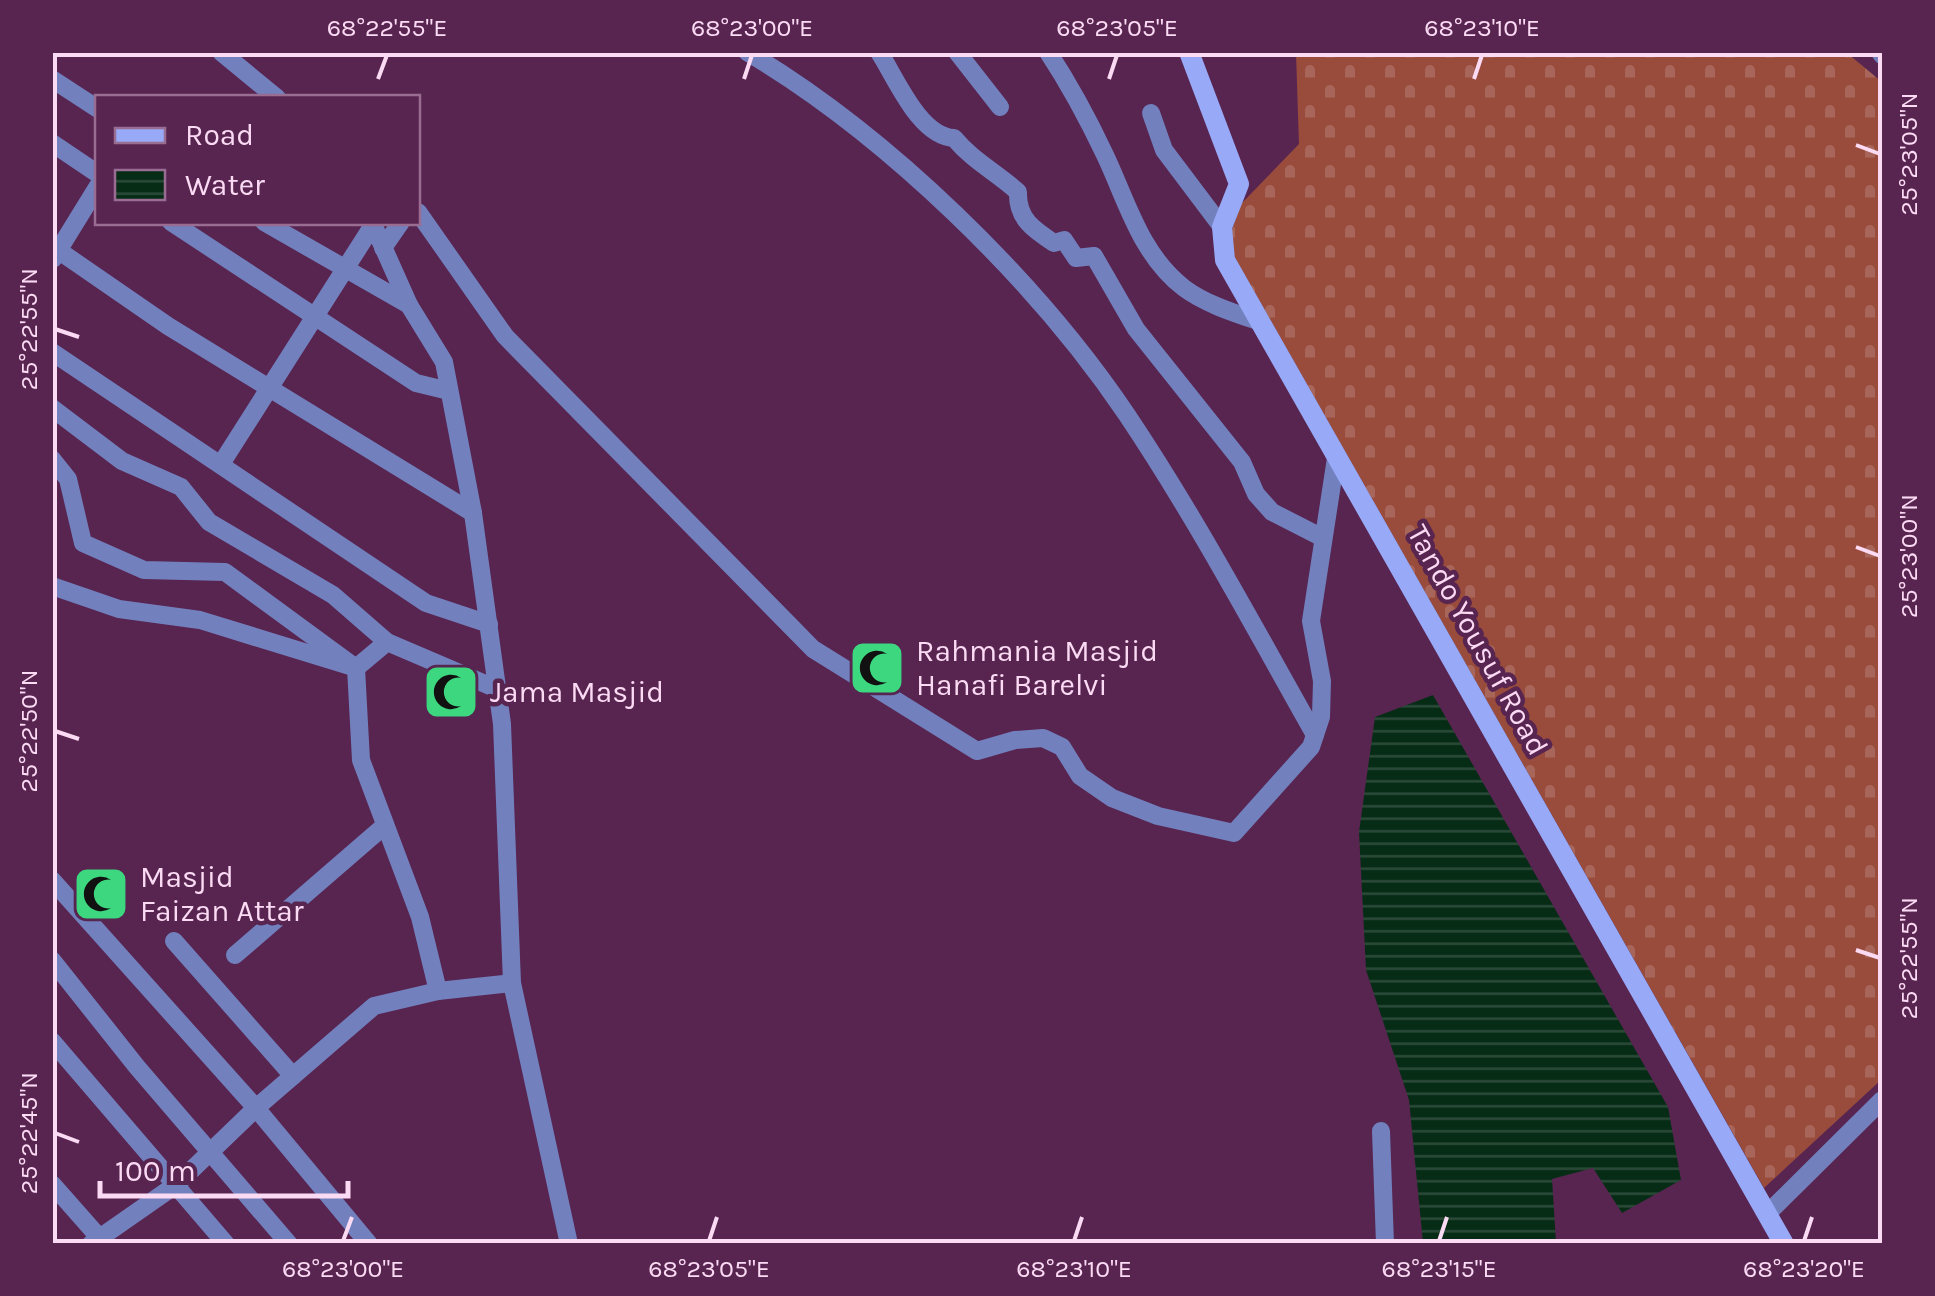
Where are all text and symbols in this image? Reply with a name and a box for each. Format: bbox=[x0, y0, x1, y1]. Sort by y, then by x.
text: 68°22'55"E bbox=[327, 13, 447, 42]
text: 68°23'00"E bbox=[691, 13, 813, 42]
text: 68°23'05"E bbox=[1056, 13, 1178, 42]
text: 68°23'10"E bbox=[1424, 13, 1540, 42]
text: 25°23'05"N bbox=[1894, 92, 1923, 216]
legend bbox=[95, 95, 420, 225]
text: Road bbox=[185, 117, 254, 153]
text: Water bbox=[185, 167, 265, 203]
text: 25°22'55"N bbox=[14, 268, 43, 390]
text: 25°23'00"N bbox=[1894, 494, 1923, 618]
street label: Tando Yousuf Road bbox=[1400, 519, 1556, 761]
place label: Rahmania Masjid Hanafi Barelvi bbox=[916, 633, 1158, 703]
mosque icon: Rahmania Masjid Hanafi Barelvi bbox=[847, 638, 907, 698]
mosque icon: Jama Masjid bbox=[421, 662, 481, 722]
text: 25°22'50"N bbox=[14, 669, 43, 793]
place label: Jama Masjid bbox=[490, 674, 664, 710]
place label: Masjid Faizan Attar bbox=[140, 859, 304, 929]
mosque icon: Masjid Faizan Attar bbox=[71, 864, 131, 924]
text: 25°22'55"N bbox=[1894, 897, 1923, 1019]
text: 25°22'45"N bbox=[14, 1072, 43, 1194]
scale bar bbox=[100, 1136, 348, 1198]
text: 100 m bbox=[115, 1153, 196, 1189]
text: 68°23'00"E bbox=[282, 1254, 404, 1283]
text: 68°23'05"E bbox=[648, 1254, 770, 1283]
text: 68°23'10"E bbox=[1016, 1254, 1132, 1283]
text: 68°23'15"E bbox=[1382, 1254, 1496, 1283]
text: 68°23'20"E bbox=[1743, 1254, 1865, 1283]

